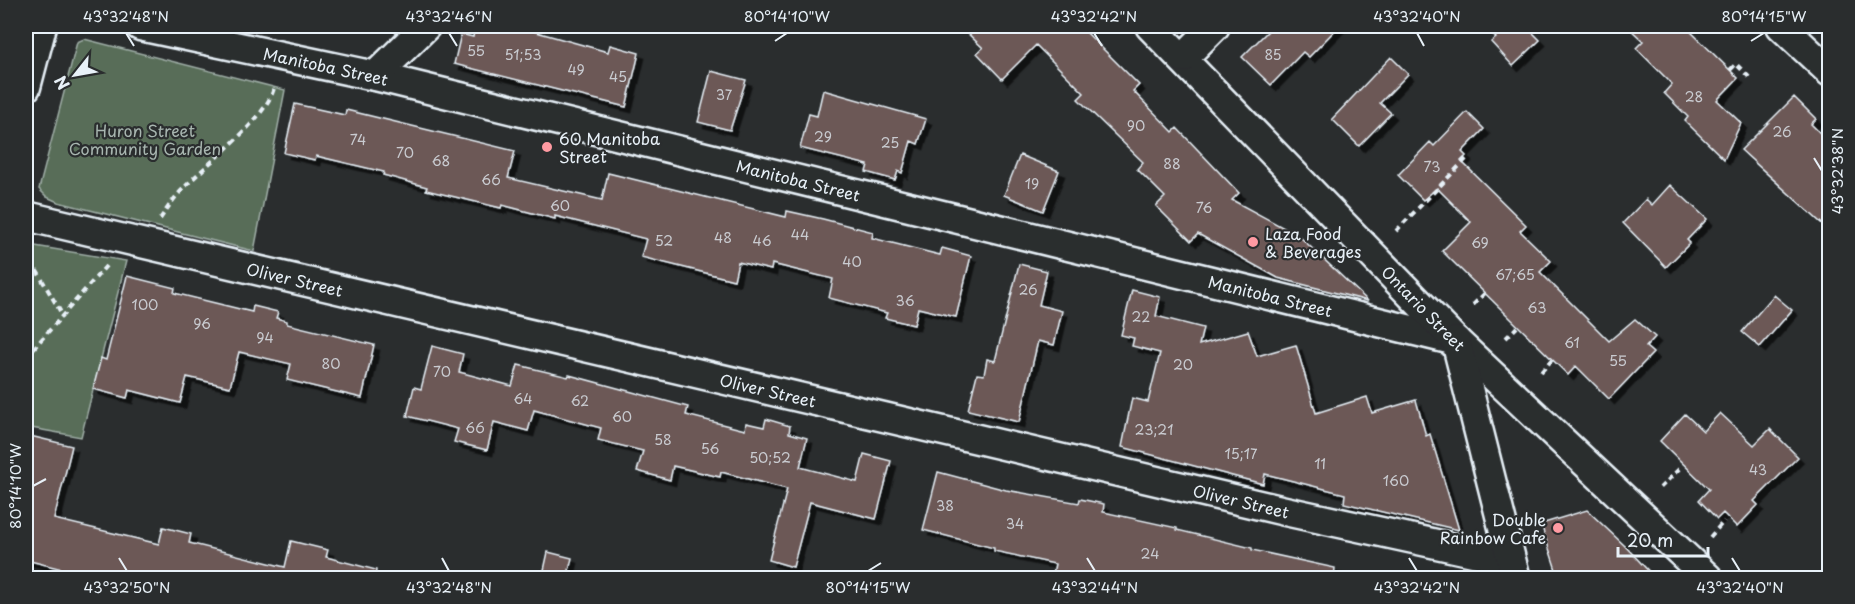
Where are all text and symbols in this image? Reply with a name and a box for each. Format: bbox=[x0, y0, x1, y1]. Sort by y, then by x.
text: 43°32'48"N bbox=[83, 4, 169, 27]
text: 43°32'46"N bbox=[405, 4, 493, 27]
text: 80°14'10"W bbox=[744, 4, 831, 27]
text: 43°32'42"N bbox=[1051, 4, 1137, 27]
text: 43°32'40"N bbox=[1373, 4, 1461, 27]
text: 80°14'15"W bbox=[1722, 4, 1807, 27]
house number: 55 bbox=[467, 40, 485, 61]
street label: Manitoba Street bbox=[261, 41, 391, 91]
house number: 51;53 bbox=[505, 44, 541, 65]
house number: 85 bbox=[1264, 44, 1282, 65]
north arrow bbox=[45, 45, 105, 105]
house number: 49 bbox=[567, 59, 585, 80]
house number: 45 bbox=[609, 66, 627, 87]
text: N bbox=[48, 72, 75, 95]
house number: 37 bbox=[716, 84, 733, 105]
house number: 28 bbox=[1685, 86, 1703, 107]
house number: 90 bbox=[1127, 115, 1145, 136]
park label: Huron Street Community Garden bbox=[69, 118, 221, 160]
house number: 26 bbox=[1772, 121, 1792, 142]
place label: 60 Manitoba Street bbox=[559, 126, 660, 168]
house number: 29 bbox=[814, 126, 832, 147]
text: 43°32'38"N bbox=[1825, 128, 1848, 214]
house number: 74 bbox=[350, 129, 366, 150]
house number: 25 bbox=[881, 132, 899, 153]
marker: 60 Manitoba Street bbox=[540, 140, 554, 154]
house number: 70 bbox=[396, 142, 414, 163]
house number: 68 bbox=[432, 150, 450, 171]
street label: Manitoba Street bbox=[734, 153, 863, 206]
house number: 88 bbox=[1163, 153, 1181, 174]
house number: 73 bbox=[1424, 156, 1440, 177]
house number: 66 bbox=[481, 169, 501, 190]
house number: 19 bbox=[1025, 173, 1039, 194]
house number: 60 bbox=[550, 195, 570, 216]
house number: 76 bbox=[1196, 197, 1213, 218]
place label: Laza Food & Beverages bbox=[1265, 221, 1361, 263]
house number: 44 bbox=[791, 224, 809, 245]
house number: 48 bbox=[714, 227, 732, 248]
house number: 52 bbox=[655, 230, 673, 251]
house number: 46 bbox=[752, 230, 772, 251]
house number: 69 bbox=[1471, 232, 1489, 253]
marker: Laza Food & Beverages bbox=[1246, 235, 1260, 249]
house number: 40 bbox=[842, 251, 862, 272]
street label: Oliver Street bbox=[244, 256, 346, 302]
street label: Ontario Street bbox=[1377, 260, 1471, 357]
house number: 67;65 bbox=[1495, 264, 1535, 285]
street label: Manitoba Street bbox=[1206, 269, 1335, 322]
house number: 26 bbox=[1018, 279, 1038, 300]
house number: 36 bbox=[895, 290, 915, 311]
house number: 100 bbox=[132, 294, 158, 315]
house number: 63 bbox=[1528, 297, 1546, 318]
house number: 22 bbox=[1132, 306, 1150, 327]
house number: 96 bbox=[193, 313, 211, 334]
house number: 94 bbox=[256, 327, 274, 348]
house number: 61 bbox=[1564, 332, 1580, 353]
house number: 55 bbox=[1609, 350, 1627, 371]
house number: 80 bbox=[322, 353, 340, 374]
house number: 20 bbox=[1173, 354, 1193, 375]
house number: 70 bbox=[433, 361, 451, 382]
street label: Oliver Street bbox=[717, 367, 819, 413]
house number: 64 bbox=[513, 388, 533, 409]
house number: 62 bbox=[571, 390, 589, 411]
house number: 60 bbox=[612, 406, 632, 427]
house number: 66 bbox=[465, 417, 485, 438]
house number: 23;21 bbox=[1134, 419, 1174, 440]
house number: 58 bbox=[654, 429, 672, 450]
house number: 56 bbox=[701, 438, 720, 459]
text: 80°14'10"W bbox=[3, 442, 26, 529]
house number: 15;17 bbox=[1224, 443, 1258, 464]
house number: 50;52 bbox=[749, 447, 791, 468]
house number: 11 bbox=[1314, 453, 1326, 474]
house number: 43 bbox=[1749, 459, 1767, 480]
house number: 160 bbox=[1383, 470, 1409, 491]
street label: Oliver Street bbox=[1191, 478, 1292, 524]
house number: 38 bbox=[936, 495, 954, 516]
place label: Double Rainbow Cafe bbox=[1440, 507, 1546, 549]
house number: 34 bbox=[1006, 513, 1024, 534]
scale bar bbox=[1618, 520, 1708, 558]
marker: Double Rainbow Cafe bbox=[1551, 521, 1565, 535]
text: 20 m bbox=[1627, 526, 1673, 553]
house number: 24 bbox=[1141, 543, 1159, 564]
text: 43°32'50"N bbox=[83, 575, 171, 598]
text: 43°32'48"N bbox=[406, 575, 492, 598]
text: 80°14'15"W bbox=[826, 575, 911, 598]
text: 43°32'44"N bbox=[1052, 575, 1138, 598]
text: 43°32'42"N bbox=[1374, 575, 1460, 598]
text: 43°32'40"N bbox=[1696, 575, 1784, 598]

